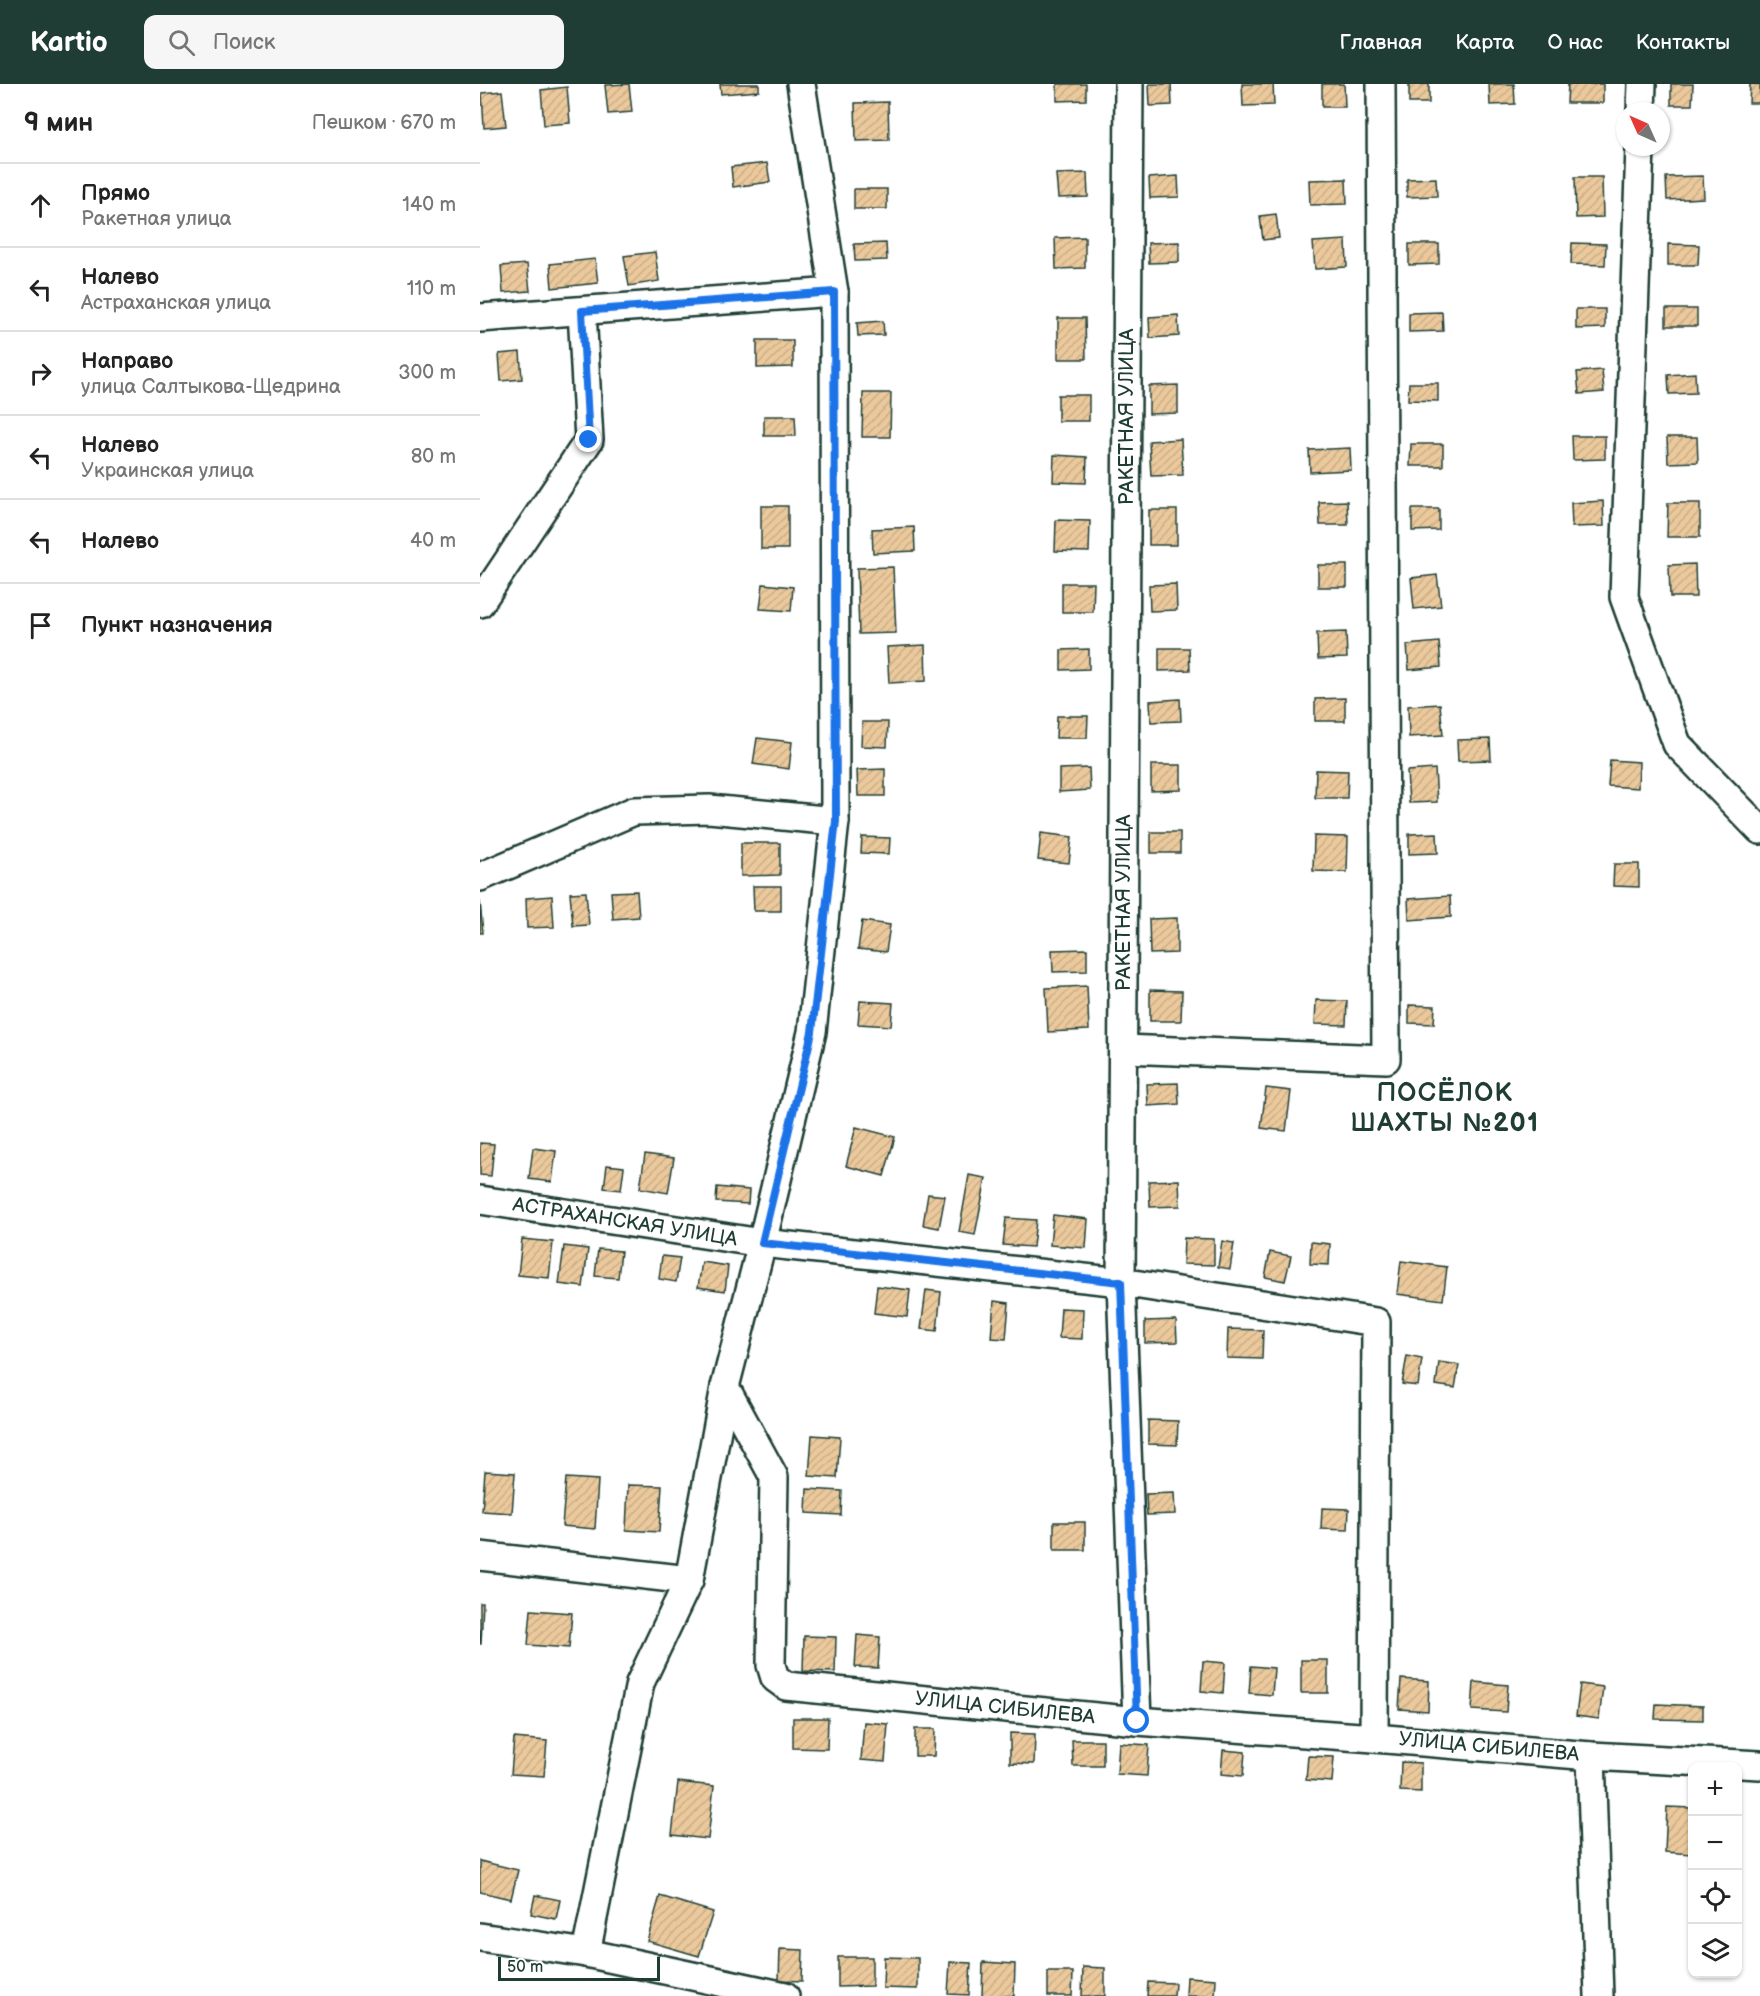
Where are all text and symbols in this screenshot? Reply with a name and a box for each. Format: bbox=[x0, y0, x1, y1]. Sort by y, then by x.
search box bbox=[144, 15, 564, 69]
text: Kartio bbox=[30, 26, 108, 59]
icon: search bbox=[165, 26, 198, 59]
text: Поиск bbox=[213, 29, 275, 56]
text: Главная bbox=[1339, 30, 1422, 55]
text: Карта bbox=[1455, 30, 1514, 55]
text: О нас bbox=[1547, 30, 1603, 55]
text: Контакты bbox=[1636, 30, 1730, 55]
north arrow bbox=[1616, 102, 1670, 156]
text: 9 мин bbox=[24, 108, 93, 139]
text: Пешком · 670 m bbox=[312, 111, 456, 135]
text: Прямо bbox=[81, 180, 150, 207]
icon: ahead bbox=[24, 189, 57, 222]
text: 140 m bbox=[402, 193, 456, 217]
text: Ракетная улица bbox=[81, 207, 232, 231]
text: Налево bbox=[81, 264, 159, 291]
icon: left bbox=[24, 273, 57, 306]
text: 110 m bbox=[407, 277, 456, 301]
text: Астраханская улица bbox=[81, 291, 271, 315]
street label: РАКЕТНАЯ УЛИЦА bbox=[1115, 328, 1139, 505]
text: Направо bbox=[81, 348, 173, 375]
icon: right bbox=[24, 357, 57, 390]
text: 300 m bbox=[398, 361, 456, 385]
text: улица Салтыкова-Щедрина bbox=[81, 375, 341, 399]
route end bbox=[575, 426, 601, 452]
text: Налево bbox=[81, 432, 159, 459]
icon: left bbox=[24, 441, 57, 474]
text: 80 m bbox=[411, 445, 456, 469]
text: Украинская улица bbox=[81, 459, 254, 483]
icon: left bbox=[24, 525, 57, 558]
text: Налево bbox=[81, 528, 159, 555]
text: 40 m bbox=[410, 529, 456, 553]
icon: arrive bbox=[24, 609, 57, 642]
text: Пункт назначения bbox=[81, 612, 273, 639]
street label: РАКЕТНАЯ УЛИЦА bbox=[1112, 814, 1136, 991]
district label: ПОСЁЛОК ШАХТЫ №201 bbox=[1350, 1077, 1540, 1139]
street label: АСТРАХАНСКАЯ УЛИЦА bbox=[510, 1192, 740, 1252]
street label: УЛИЦА СИБИЛЕВА bbox=[914, 1687, 1097, 1729]
route start bbox=[1123, 1707, 1149, 1733]
street label: УЛИЦА СИБИЛЕВА bbox=[1398, 1727, 1581, 1767]
map controls bbox=[1688, 1762, 1742, 1978]
button: + bbox=[1688, 1762, 1742, 1816]
button: − bbox=[1688, 1816, 1742, 1870]
button: locate bbox=[1688, 1870, 1742, 1924]
button: layers bbox=[1688, 1924, 1742, 1978]
scale bar bbox=[498, 1954, 660, 1982]
text: 50 m bbox=[507, 1958, 543, 1977]

